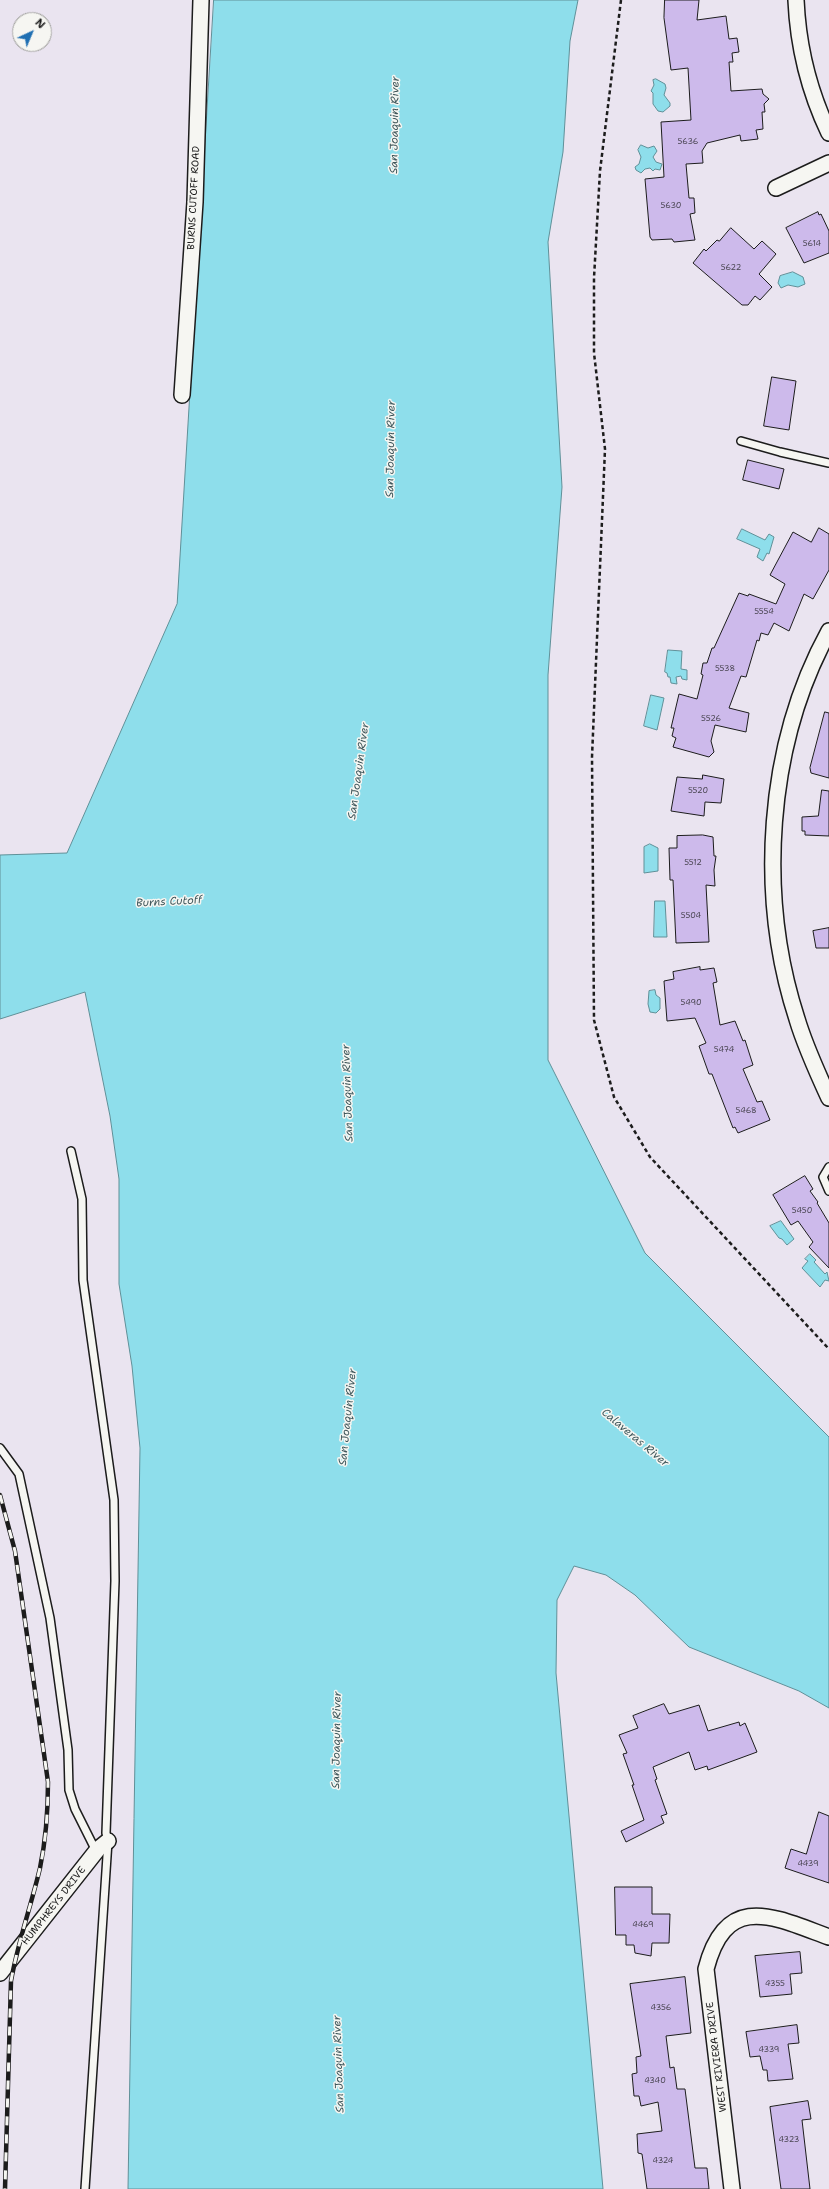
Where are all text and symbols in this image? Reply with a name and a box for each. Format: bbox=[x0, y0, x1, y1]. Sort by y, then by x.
north arrow bbox=[12, 12, 52, 52]
text: N bbox=[32, 15, 48, 32]
water label: San Joaquin River bbox=[388, 76, 402, 174]
house number: 5636 bbox=[678, 137, 698, 147]
street label: BURNS CUTOFF ROAD bbox=[185, 146, 203, 250]
house number: 5630 bbox=[661, 201, 681, 211]
house number: 5614 bbox=[803, 239, 821, 249]
house number: 5622 bbox=[721, 263, 741, 273]
water label: San Joaquin River bbox=[384, 400, 398, 498]
house number: 5554 bbox=[754, 607, 774, 617]
house number: 5538 bbox=[715, 664, 735, 674]
house number: 5526 bbox=[701, 714, 721, 724]
water label: San Joaquin River bbox=[346, 722, 372, 820]
house number: 5520 bbox=[688, 786, 708, 796]
house number: 5512 bbox=[684, 858, 702, 868]
water label: Burns Cutoff bbox=[136, 894, 202, 910]
house number: 5504 bbox=[681, 911, 701, 921]
house number: 5490 bbox=[680, 998, 702, 1008]
water label: San Joaquin River bbox=[340, 1044, 356, 1142]
house number: 5474 bbox=[714, 1045, 734, 1055]
house number: 5468 bbox=[735, 1106, 757, 1116]
house number: 5450 bbox=[792, 1206, 812, 1216]
water label: San Joaquin River bbox=[336, 1368, 360, 1466]
water label: Calaveras River bbox=[599, 1406, 671, 1470]
water label: San Joaquin River bbox=[330, 1691, 344, 1789]
house number: 4439 bbox=[797, 1859, 819, 1869]
street label: HUMPHREYS DRIVE bbox=[20, 1864, 88, 1948]
house number: 4469 bbox=[632, 1920, 654, 1930]
house number: 4355 bbox=[765, 1979, 785, 1989]
street label: WEST RIVIERA DRIVE bbox=[704, 2001, 730, 2113]
house number: 4356 bbox=[651, 2003, 671, 2013]
water label: San Joaquin River bbox=[331, 2015, 347, 2113]
house number: 4339 bbox=[759, 2045, 779, 2055]
house number: 4340 bbox=[644, 2076, 666, 2086]
house number: 4323 bbox=[779, 2135, 799, 2145]
house number: 4324 bbox=[653, 2156, 673, 2166]

